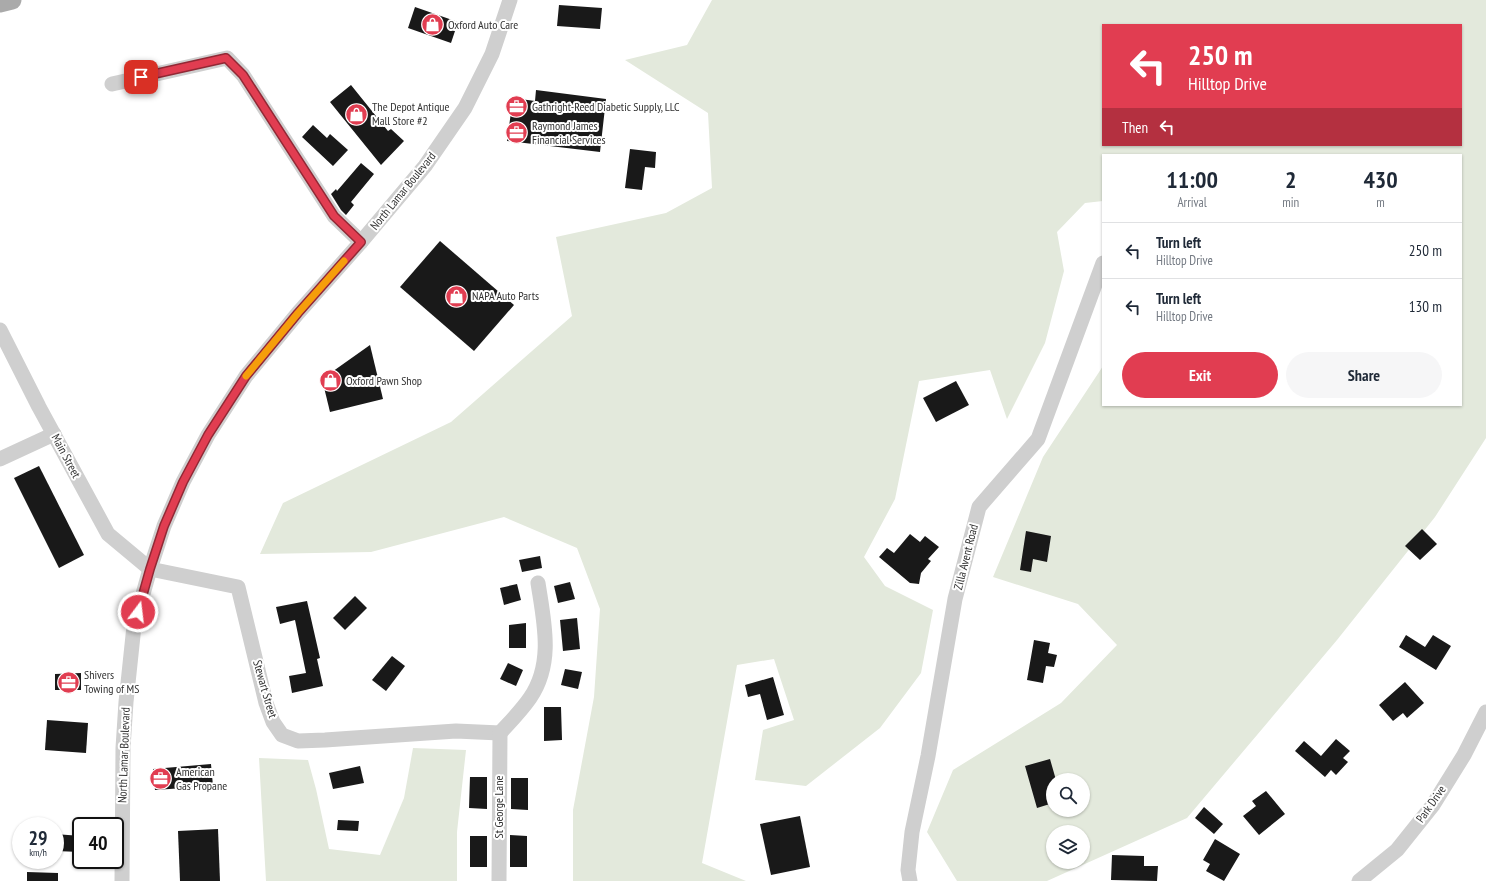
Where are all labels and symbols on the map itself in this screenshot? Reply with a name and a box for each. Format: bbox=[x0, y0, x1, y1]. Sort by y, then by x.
shop icon: Oxford Auto Care bbox=[420, 12, 446, 38]
place label: Oxford Auto Care bbox=[448, 17, 518, 32]
pin bbox=[124, 60, 158, 94]
office icon: Gathright-Reed Diabetic Supply, LLC bbox=[504, 94, 530, 120]
place label: The Depot Antique Mall Store #2 bbox=[372, 99, 450, 128]
place label: Gathright-Reed Diabetic Supply, LLC bbox=[532, 99, 680, 114]
shop icon: The Depot Antique Mall Store #2 bbox=[344, 101, 370, 127]
place label: Raymond James Financial Services bbox=[532, 118, 606, 147]
office icon: Raymond James Financial Services bbox=[504, 120, 530, 146]
street label: North Lamar Boulevard bbox=[367, 149, 439, 233]
shop icon: NAPA Auto Parts bbox=[444, 283, 470, 309]
place label: NAPA Auto Parts bbox=[472, 288, 539, 303]
shop icon: Oxford Pawn Shop bbox=[317, 368, 343, 394]
place label: Oxford Pawn Shop bbox=[346, 373, 422, 388]
street label: Main Street bbox=[49, 431, 85, 481]
street label: Zilla Avent Road bbox=[950, 523, 981, 591]
position arrow bbox=[117, 591, 159, 633]
street label: Stewart Street bbox=[250, 658, 281, 720]
place label: Shivers Towing of MS bbox=[84, 667, 139, 696]
office icon: Shivers Towing of MS bbox=[56, 669, 82, 695]
street label: North Lamar Boulevard bbox=[114, 707, 133, 803]
place label: American Gas Propane bbox=[176, 764, 227, 793]
office icon: American Gas Propane bbox=[148, 766, 174, 792]
street label: St George Lane bbox=[491, 776, 506, 838]
street label: Park Drive bbox=[1412, 782, 1449, 825]
speed limit sign: 40 bbox=[72, 817, 124, 869]

